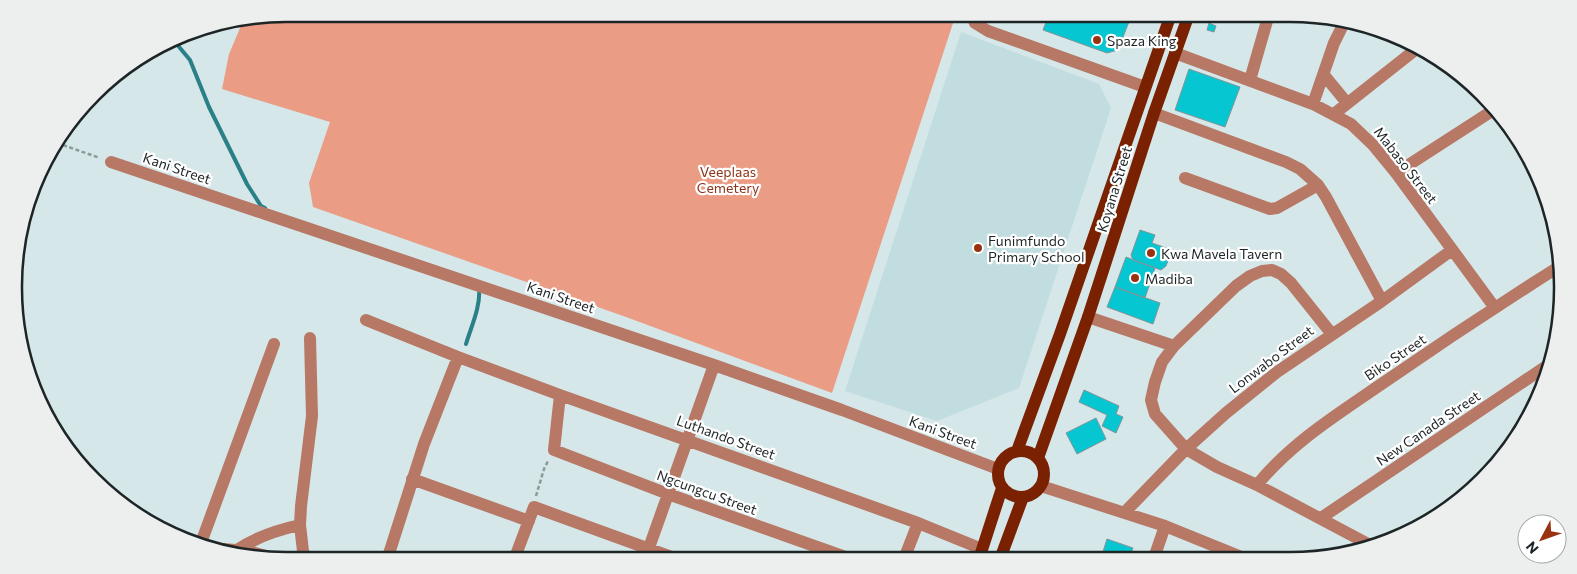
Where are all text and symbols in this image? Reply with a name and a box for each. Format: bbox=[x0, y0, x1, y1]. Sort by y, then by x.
place label: Spaza King bbox=[1107, 32, 1177, 49]
marker: Spaza King bbox=[1091, 34, 1103, 46]
street label: Mabaso Street bbox=[1371, 123, 1442, 207]
street label: Koyana Street bbox=[1093, 144, 1135, 234]
street label: Kani Street bbox=[141, 148, 213, 188]
park label: Veeplaas Cemetery bbox=[697, 163, 759, 196]
place label: Funimfundo Primary School bbox=[988, 232, 1084, 265]
marker: Funimfundo Primary School bbox=[972, 242, 984, 254]
place label: Kwa Mavela Tavern bbox=[1161, 245, 1282, 262]
marker: Kwa Mavela Tavern bbox=[1145, 247, 1157, 259]
place label: Madiba bbox=[1145, 270, 1193, 287]
marker: Madiba bbox=[1129, 272, 1141, 284]
street label: Kani Street bbox=[525, 277, 597, 317]
street label: Lonwabo Street bbox=[1225, 322, 1317, 396]
street label: Biko Street bbox=[1361, 330, 1429, 384]
street label: New Canada Street bbox=[1373, 387, 1483, 469]
street label: Luthando Street bbox=[674, 411, 778, 463]
street label: Kani Street bbox=[907, 412, 979, 452]
street label: Ngcungcu Street bbox=[655, 466, 760, 518]
north arrow bbox=[1517, 514, 1567, 564]
text: N bbox=[1522, 538, 1542, 557]

